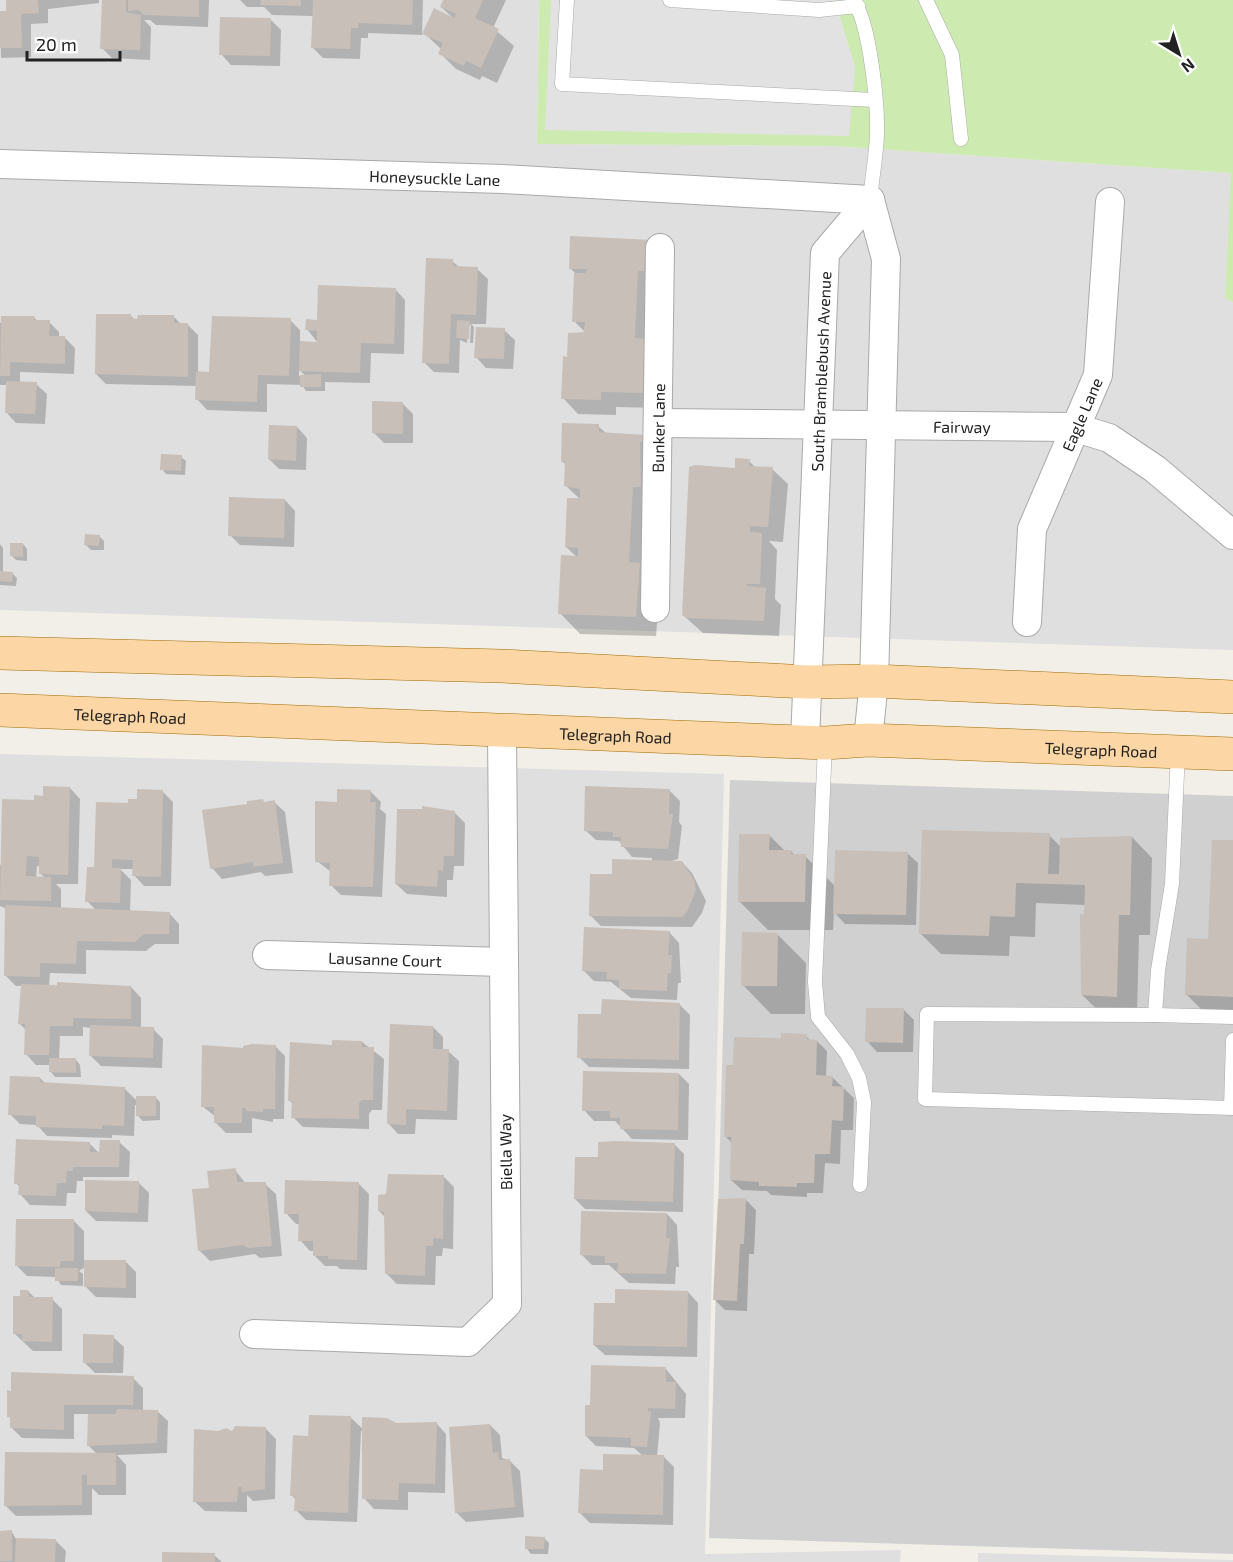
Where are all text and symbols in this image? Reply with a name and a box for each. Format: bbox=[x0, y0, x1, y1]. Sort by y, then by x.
scale bar bbox=[27, 24, 120, 62]
north arrow bbox=[1149, 24, 1209, 84]
text: 20 m bbox=[36, 33, 77, 55]
text: N bbox=[1178, 55, 1199, 77]
street label: Honeysuckle Lane bbox=[369, 166, 501, 188]
street label: South Bramblebush Avenue bbox=[807, 271, 834, 472]
street label: Eagle Lane bbox=[1057, 374, 1105, 454]
street label: Bunker Lane bbox=[647, 383, 668, 473]
street label: Fairway bbox=[933, 416, 992, 436]
street label: Telegraph Road bbox=[73, 703, 187, 727]
street label: Telegraph Road bbox=[559, 723, 672, 746]
street label: Telegraph Road bbox=[1044, 737, 1158, 761]
street label: Lausanne Court bbox=[328, 947, 442, 970]
street label: Biella Way bbox=[495, 1113, 515, 1190]

